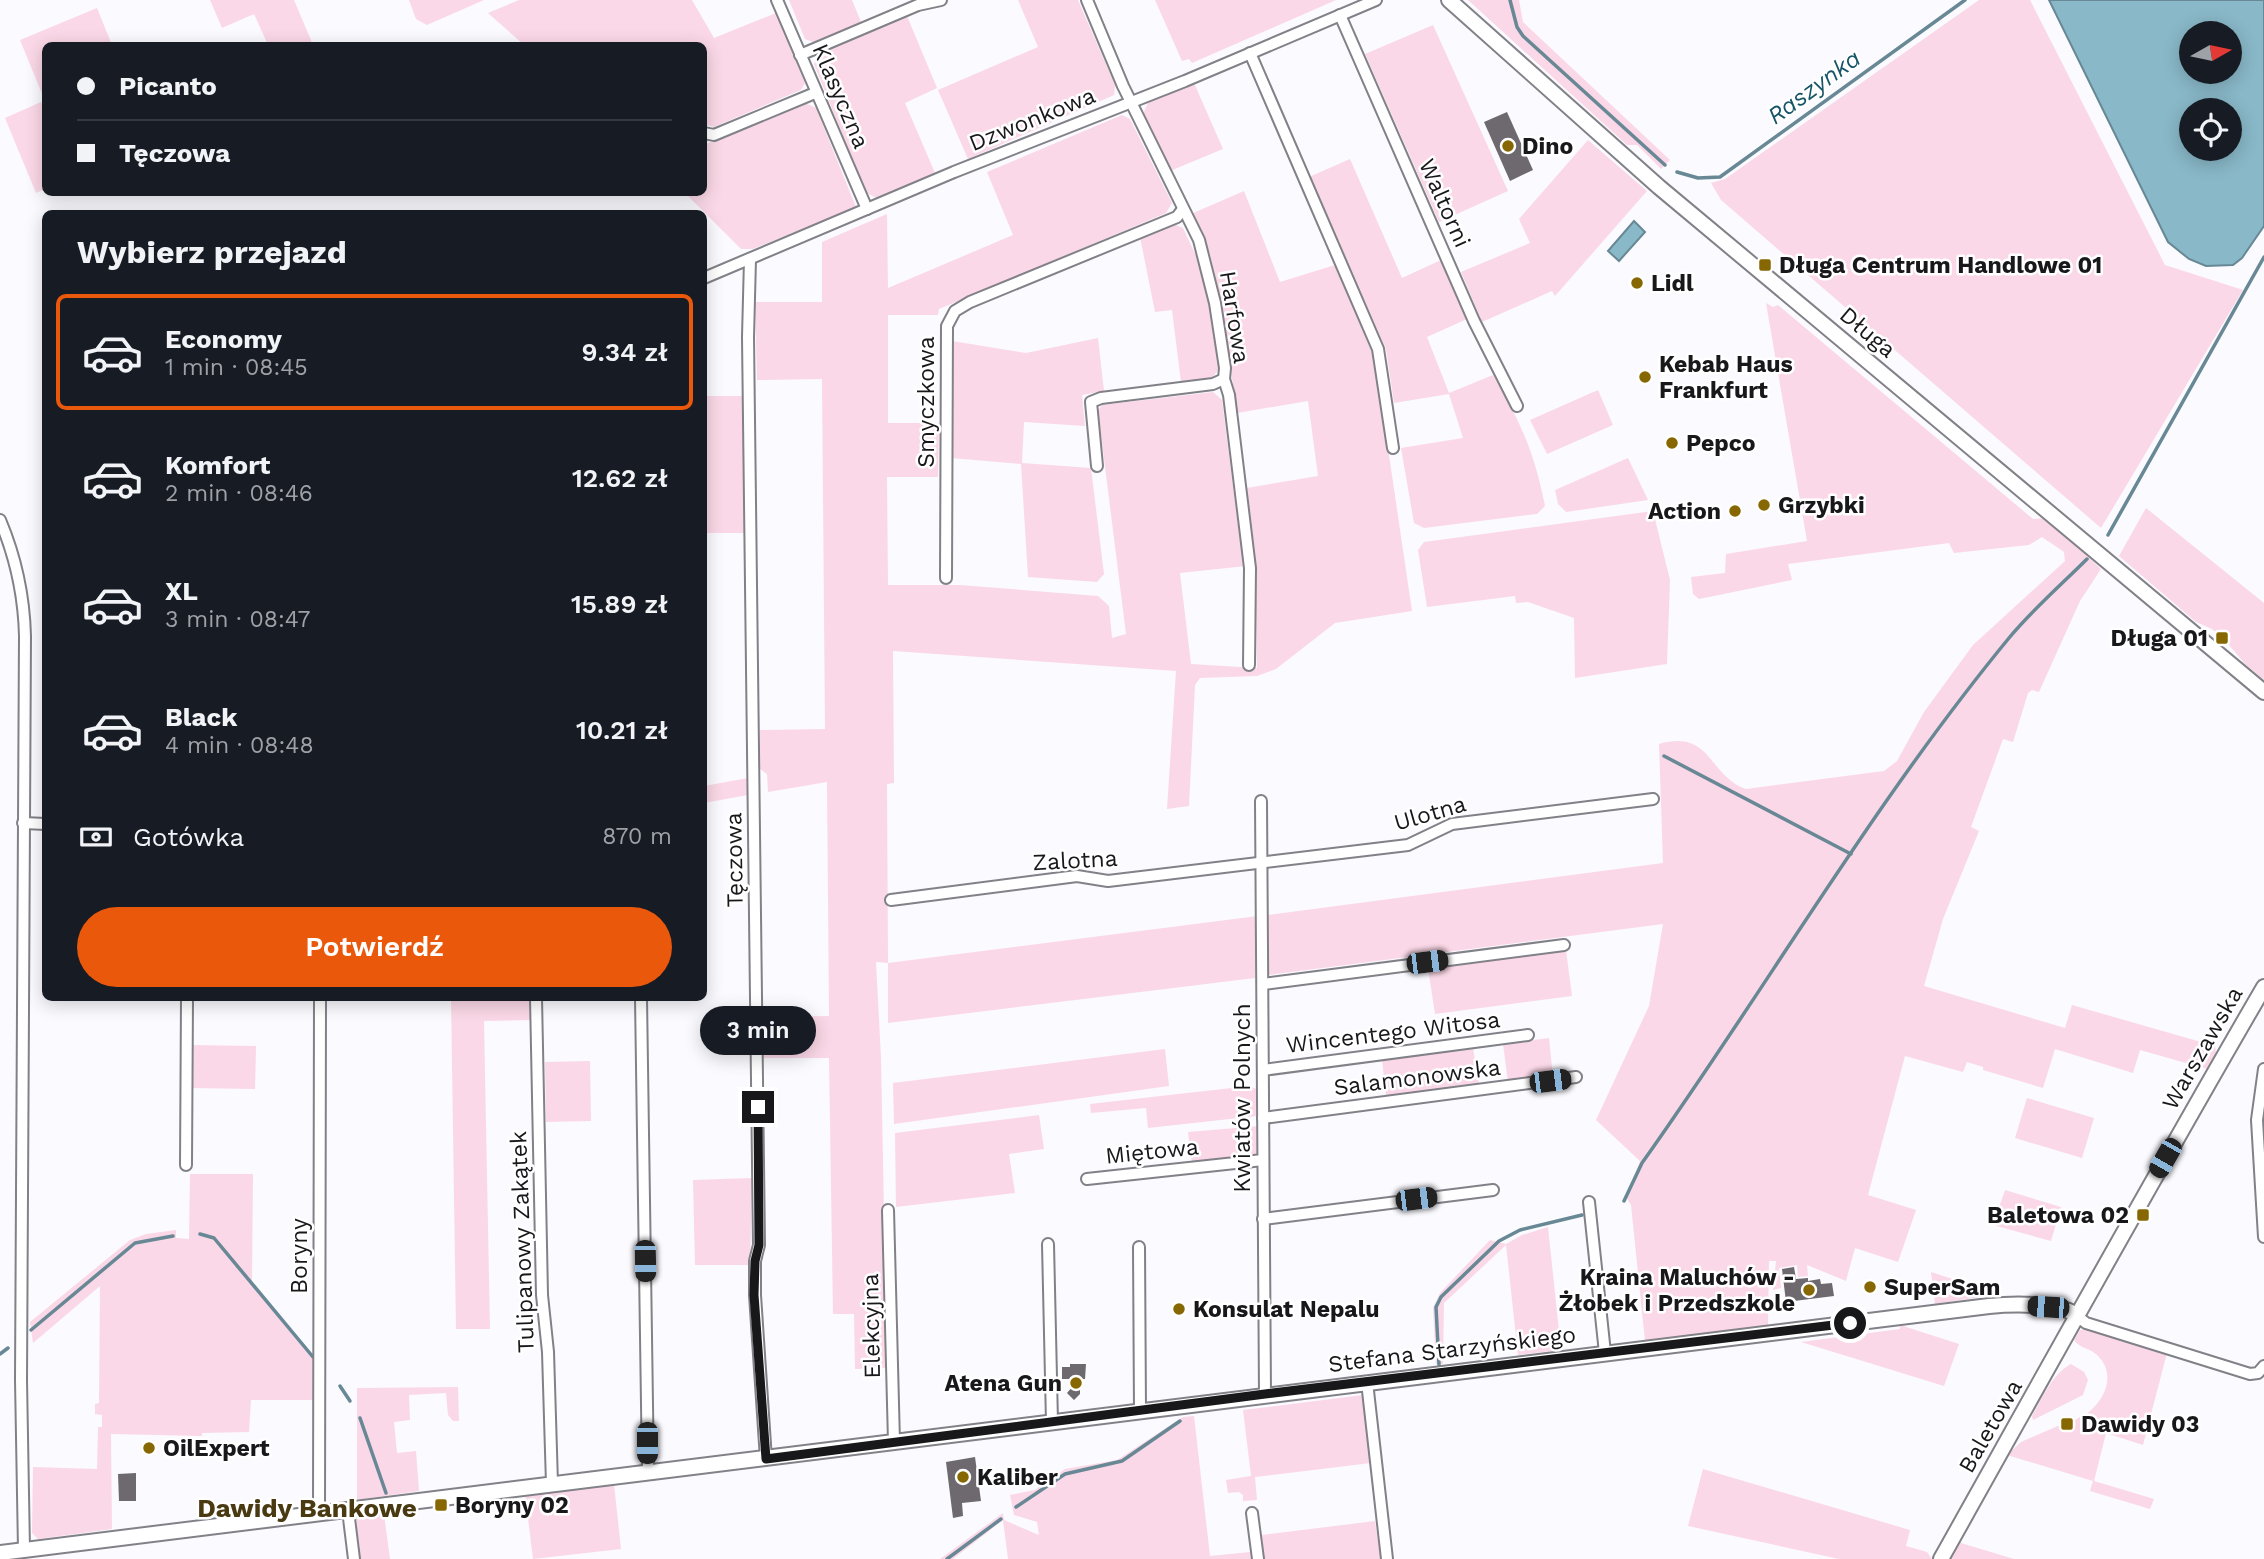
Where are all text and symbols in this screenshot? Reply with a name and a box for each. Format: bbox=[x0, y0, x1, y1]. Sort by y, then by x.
north arrow bbox=[2179, 21, 2242, 84]
map controls bbox=[2179, 21, 2242, 161]
street label: Klasyczna bbox=[806, 40, 875, 153]
water label: Raszynka bbox=[1762, 44, 1866, 130]
text: Picanto bbox=[119, 71, 217, 101]
street label: Dzwonkowa bbox=[965, 82, 1099, 157]
button: locate bbox=[2179, 98, 2242, 161]
place label: Dino bbox=[1522, 133, 1573, 160]
text: Tęczowa bbox=[119, 138, 230, 168]
marker: Dino bbox=[1500, 138, 1516, 154]
street label: Waltorni bbox=[1413, 155, 1476, 252]
text: Wybierz przejazd bbox=[77, 233, 347, 271]
place label: Długa Centrum Handlowe 01 bbox=[1779, 252, 2102, 279]
marker: Długa Centrum Handlowe 01 bbox=[1757, 257, 1773, 273]
street label: Harfowa bbox=[1214, 269, 1255, 365]
place label: Lidl bbox=[1651, 270, 1694, 297]
marker: Lidl bbox=[1629, 275, 1645, 291]
street label: Długa bbox=[1834, 301, 1901, 363]
icon: car bbox=[81, 321, 144, 384]
text: Economy bbox=[165, 324, 282, 354]
street label: Smyczkowa bbox=[913, 336, 940, 468]
text: 9.34 zł bbox=[582, 337, 668, 367]
place label: Kebab Haus Frankfurt bbox=[1659, 351, 1793, 404]
text: 1 min · 08:45 bbox=[165, 354, 308, 381]
marker: Kebab Haus Frankfurt bbox=[1637, 369, 1653, 385]
place label: Pepco bbox=[1686, 430, 1756, 457]
marker: Pepco bbox=[1664, 435, 1680, 451]
icon: car bbox=[81, 447, 144, 510]
text: Komfort bbox=[165, 450, 270, 480]
text: 12.62 zł bbox=[572, 463, 668, 493]
text: 2 min · 08:46 bbox=[165, 480, 313, 507]
place label: Grzybki bbox=[1778, 492, 1865, 519]
marker: Grzybki bbox=[1756, 497, 1772, 513]
place label: Action bbox=[1648, 498, 1721, 525]
marker: Action bbox=[1727, 503, 1743, 519]
icon: car bbox=[81, 573, 144, 636]
text: XL bbox=[165, 576, 198, 606]
text: 15.89 zł bbox=[571, 589, 668, 619]
text: 3 min · 08:47 bbox=[165, 606, 311, 633]
place label: Długa 01 bbox=[2111, 625, 2208, 652]
marker: Długa 01 bbox=[2214, 630, 2230, 646]
icon: car bbox=[81, 699, 144, 762]
text: Black bbox=[165, 702, 237, 732]
text: 10.21 zł bbox=[576, 715, 668, 745]
text: 4 min · 08:48 bbox=[165, 732, 314, 759]
street label: Ulotna bbox=[1391, 790, 1469, 837]
street label: Tęczowa bbox=[720, 812, 749, 908]
icon: cash bbox=[77, 818, 115, 856]
text: Gotówka bbox=[133, 822, 244, 852]
text: 870 m bbox=[602, 823, 672, 850]
street label: Zalotna bbox=[1032, 845, 1118, 876]
button: Potwierdź bbox=[77, 907, 672, 987]
car bbox=[1405, 949, 1450, 975]
street label: Warszawska bbox=[2156, 982, 2248, 1114]
street label: Kwiatów Polnych bbox=[1229, 1003, 1256, 1193]
callout: 3 min bbox=[700, 1006, 816, 1054]
street label: Wincentego Witosa bbox=[1284, 1006, 1502, 1059]
text: 3 min bbox=[726, 1017, 790, 1044]
street label: Salamonowska bbox=[1332, 1054, 1502, 1101]
car bbox=[1528, 1068, 1573, 1094]
route end bbox=[742, 1091, 774, 1123]
street label: Tulipanowy Zakątek bbox=[505, 1131, 540, 1353]
street label: Miętowa bbox=[1104, 1133, 1200, 1170]
car bbox=[2146, 1135, 2185, 1181]
car bbox=[1394, 1186, 1439, 1212]
place label: Baletowa 02 bbox=[1987, 1202, 2129, 1229]
marker: Baletowa 02 bbox=[2135, 1207, 2151, 1223]
street label: Boryny bbox=[286, 1218, 313, 1294]
car bbox=[635, 1240, 656, 1282]
place label: Kraina Maluchów - Żłobek i Przedszkole bbox=[1559, 1264, 1795, 1317]
street label: Elekcyjna bbox=[857, 1273, 886, 1379]
place label: SuperSam bbox=[1884, 1274, 2000, 1301]
marker: SuperSam bbox=[1862, 1279, 1878, 1295]
marker: Kraina Maluchów - Żłobek i Przedszkole bbox=[1801, 1282, 1817, 1298]
car bbox=[2027, 1295, 2070, 1319]
place label: Konsulat Nepalu bbox=[1193, 1296, 1379, 1323]
marker: Konsulat Nepalu bbox=[1171, 1301, 1187, 1317]
route start bbox=[1834, 1307, 1866, 1339]
street label: Stefana Starzyńskiego bbox=[1327, 1321, 1577, 1378]
place label: Atena Gun bbox=[945, 1370, 1062, 1397]
marker: Atena Gun bbox=[1068, 1375, 1084, 1391]
street label: Baletowa bbox=[1953, 1375, 2028, 1478]
place label: Dawidy 03 bbox=[2081, 1411, 2199, 1438]
marker: Dawidy 03 bbox=[2059, 1416, 2075, 1432]
car bbox=[637, 1422, 658, 1464]
place label: OilExpert bbox=[163, 1435, 270, 1462]
marker: OilExpert bbox=[141, 1440, 157, 1456]
place label: Kaliber bbox=[977, 1464, 1058, 1491]
marker: Kaliber bbox=[955, 1469, 971, 1485]
place label: Boryny 02 bbox=[455, 1492, 569, 1519]
district label: Dawidy Bankowe bbox=[197, 1493, 417, 1523]
marker: Boryny 02 bbox=[433, 1497, 449, 1513]

